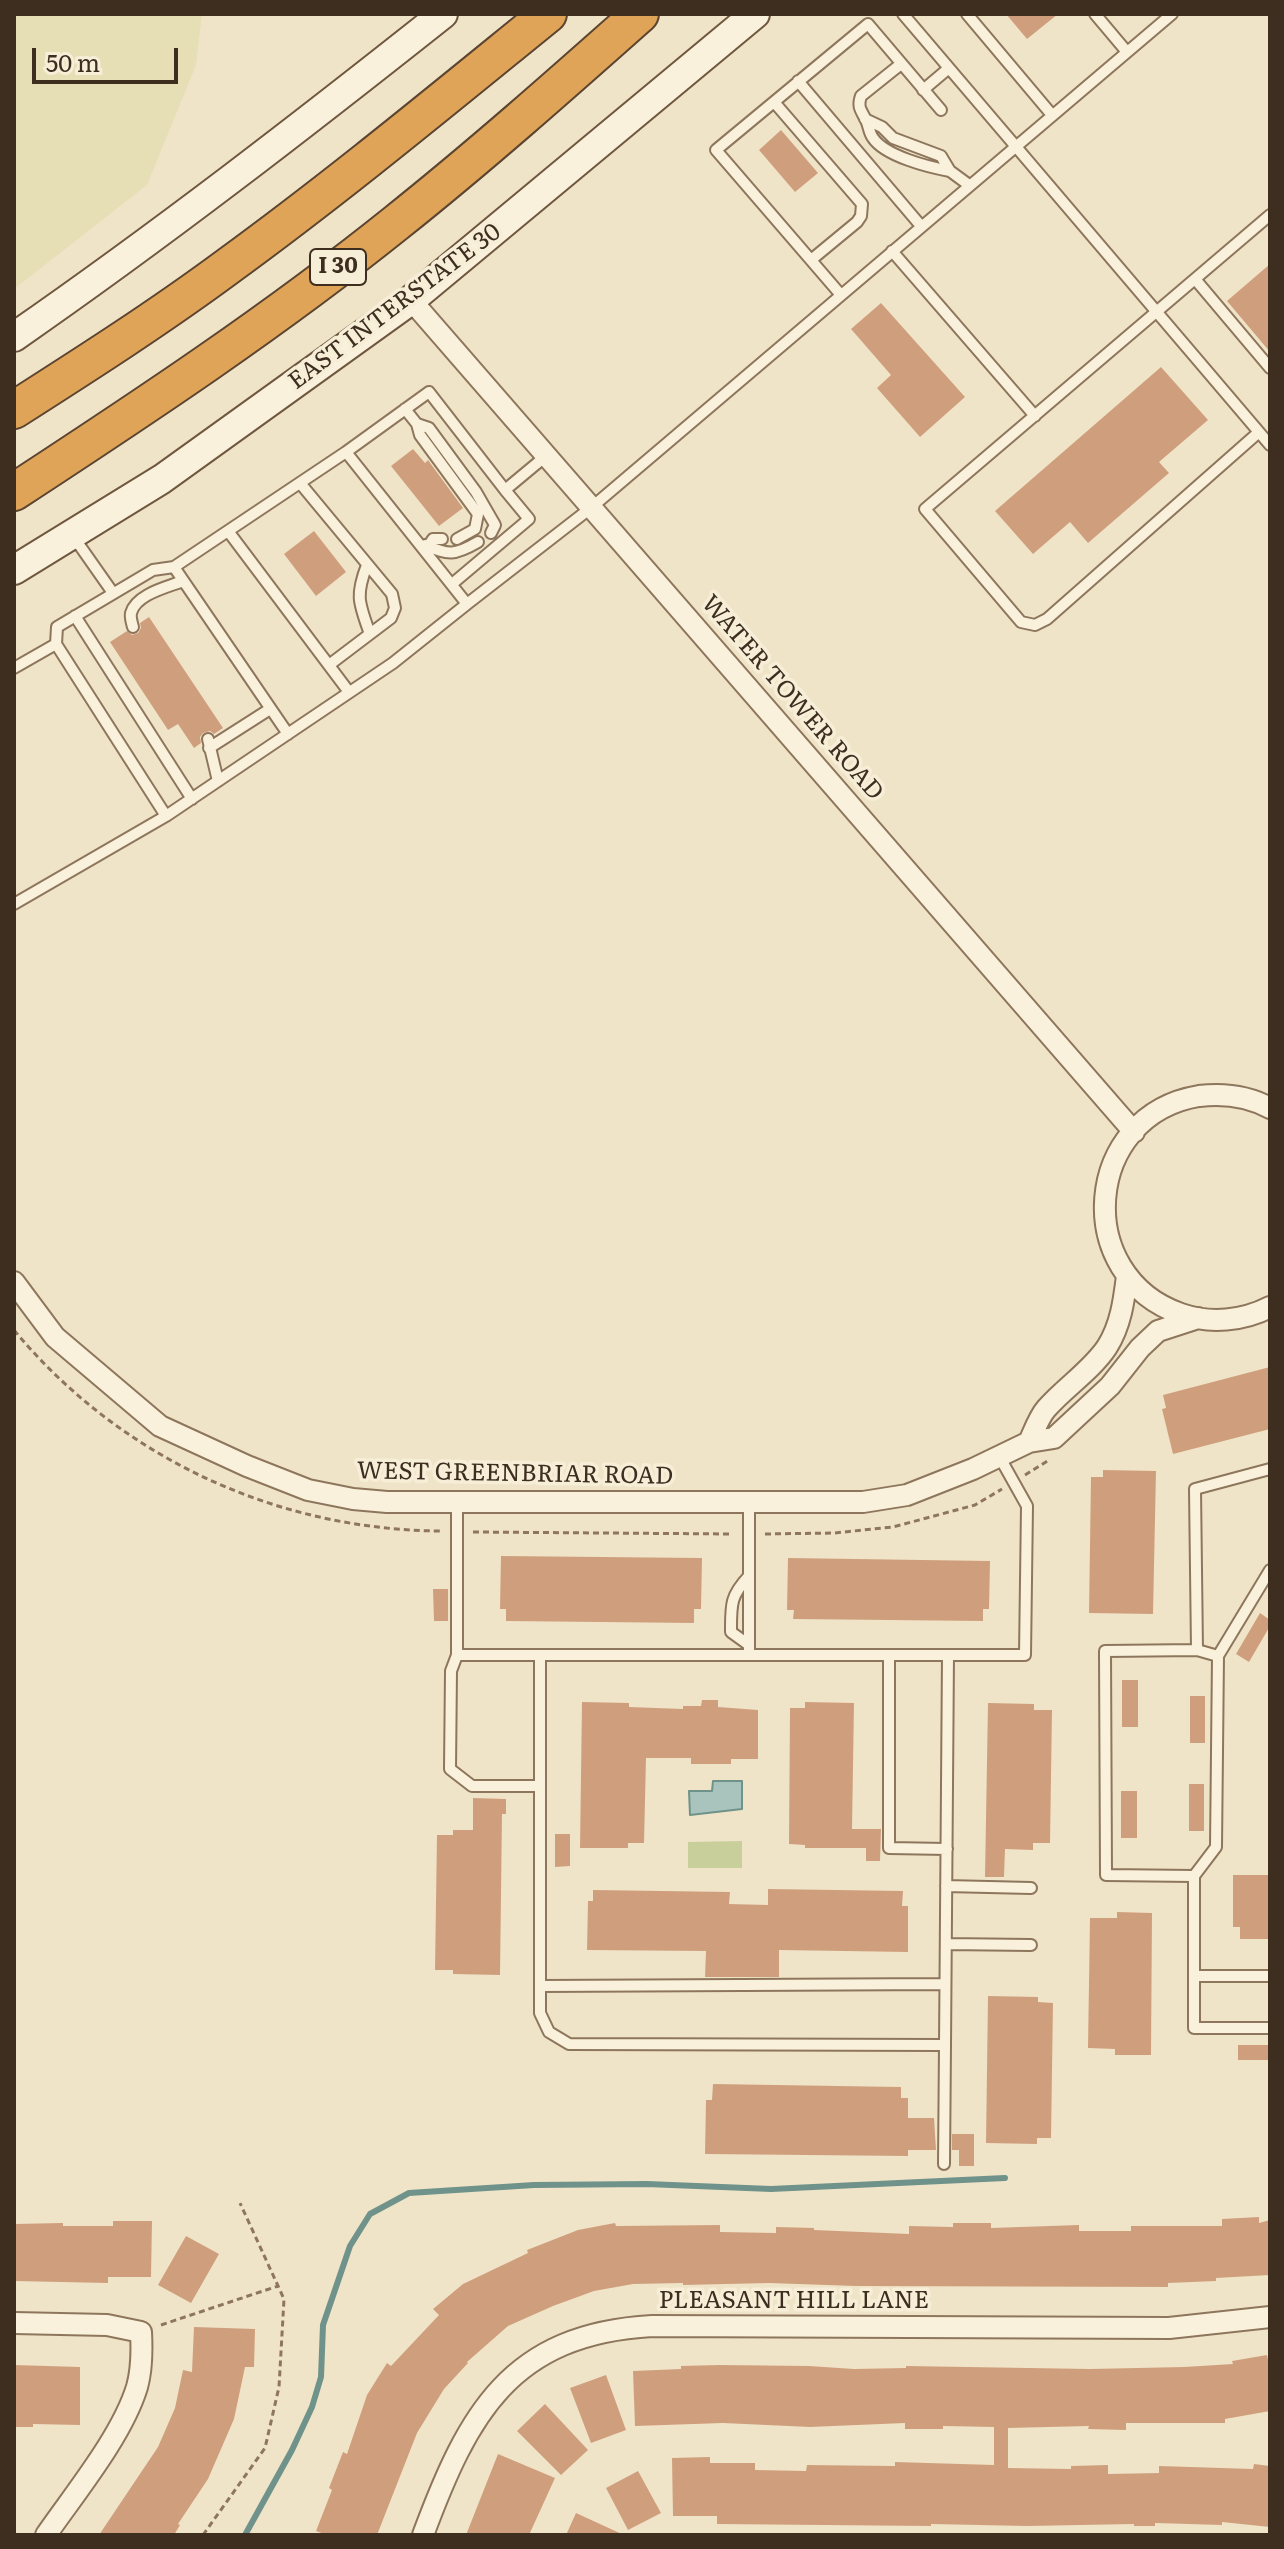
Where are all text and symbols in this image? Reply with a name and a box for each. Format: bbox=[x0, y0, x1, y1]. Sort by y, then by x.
scale bar bbox=[36, 32, 182, 82]
text: 50 m bbox=[46, 44, 100, 79]
street label: EAST INTERSTATE 30 bbox=[283, 218, 507, 396]
road number: I 30 bbox=[310, 249, 366, 285]
street label: WATER TOWER ROAD bbox=[695, 589, 889, 807]
street label: WEST GREENBRIAR ROAD bbox=[357, 1457, 673, 1491]
street label: PLEASANT HILL LANE bbox=[659, 2287, 929, 2315]

